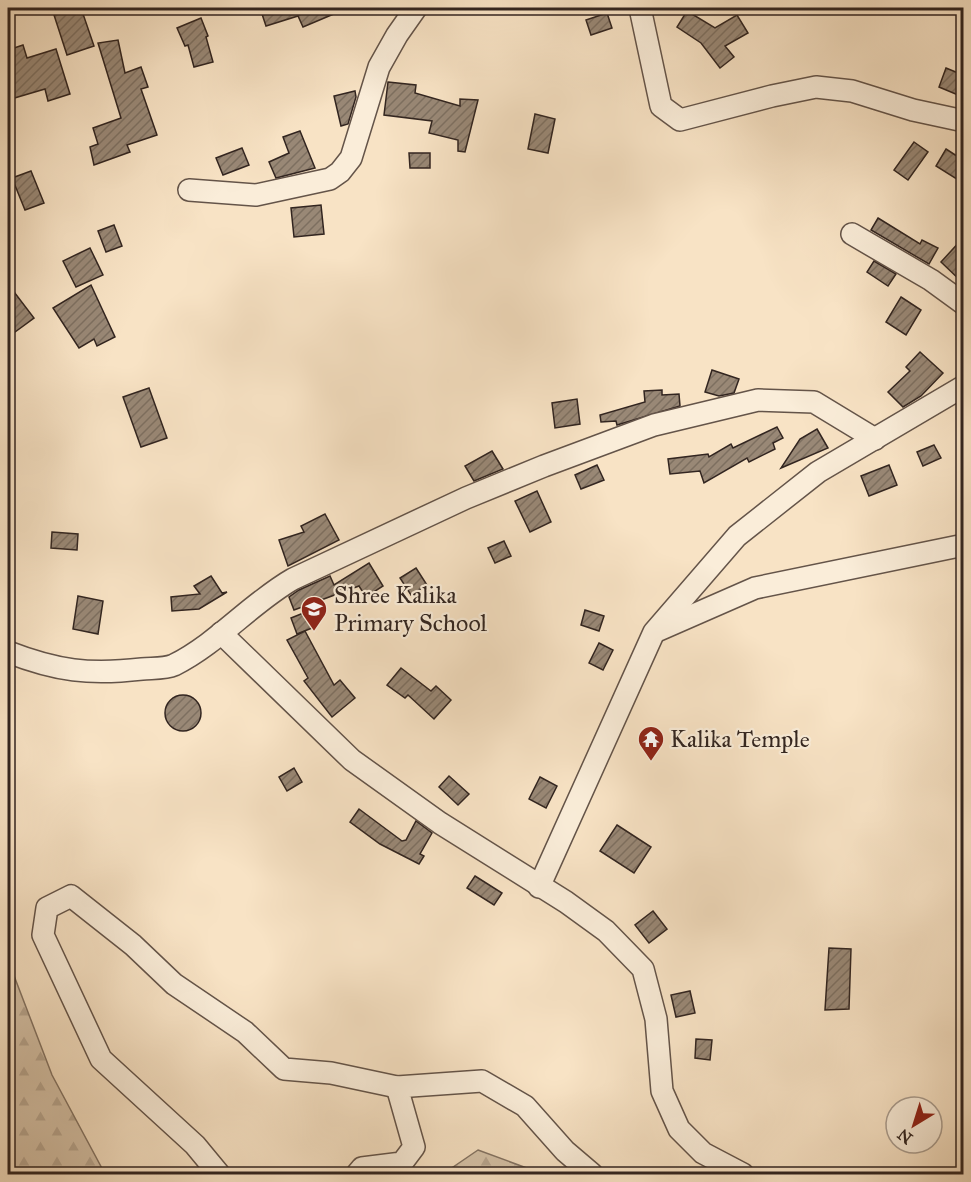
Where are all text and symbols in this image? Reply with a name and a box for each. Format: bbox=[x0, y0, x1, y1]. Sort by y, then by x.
place label: Shree Kalika Primary School bbox=[334, 580, 488, 638]
school or university icon: Shree Kalika Primary School bbox=[299, 594, 329, 632]
temple icon: Kalika Temple bbox=[636, 724, 666, 762]
place label: Kalika Temple bbox=[670, 724, 810, 754]
north arrow bbox=[884, 1095, 944, 1155]
text: N bbox=[894, 1125, 916, 1148]

